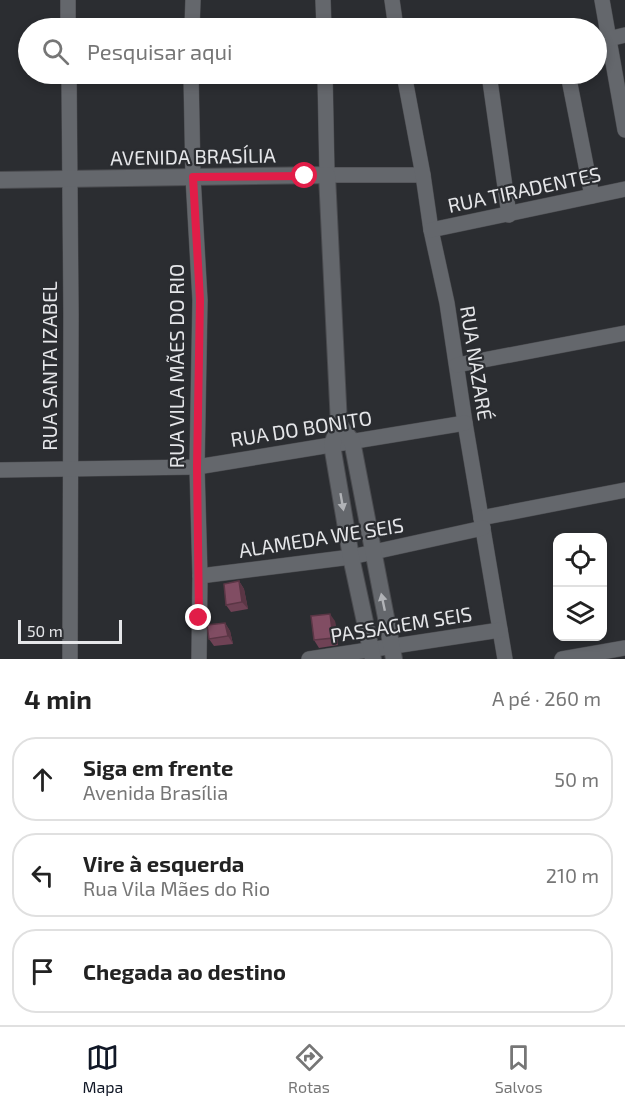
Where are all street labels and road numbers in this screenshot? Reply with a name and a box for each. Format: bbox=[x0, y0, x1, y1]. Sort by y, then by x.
street label: AVENIDA BRASÍLIA bbox=[110, 143, 277, 169]
street label: RUA TIRADENTES bbox=[445, 161, 603, 217]
street label: RUA VILA MÃES DO RIO bbox=[164, 264, 188, 468]
street label: RUA SANTA IZABEL bbox=[37, 281, 61, 451]
street label: RUA NAZARÉ bbox=[456, 304, 498, 422]
street label: RUA DO BONITO bbox=[229, 405, 373, 451]
street label: ALAMEDA WE SEIS bbox=[237, 512, 405, 562]
street label: PASSAGEM SEIS bbox=[329, 601, 473, 647]

